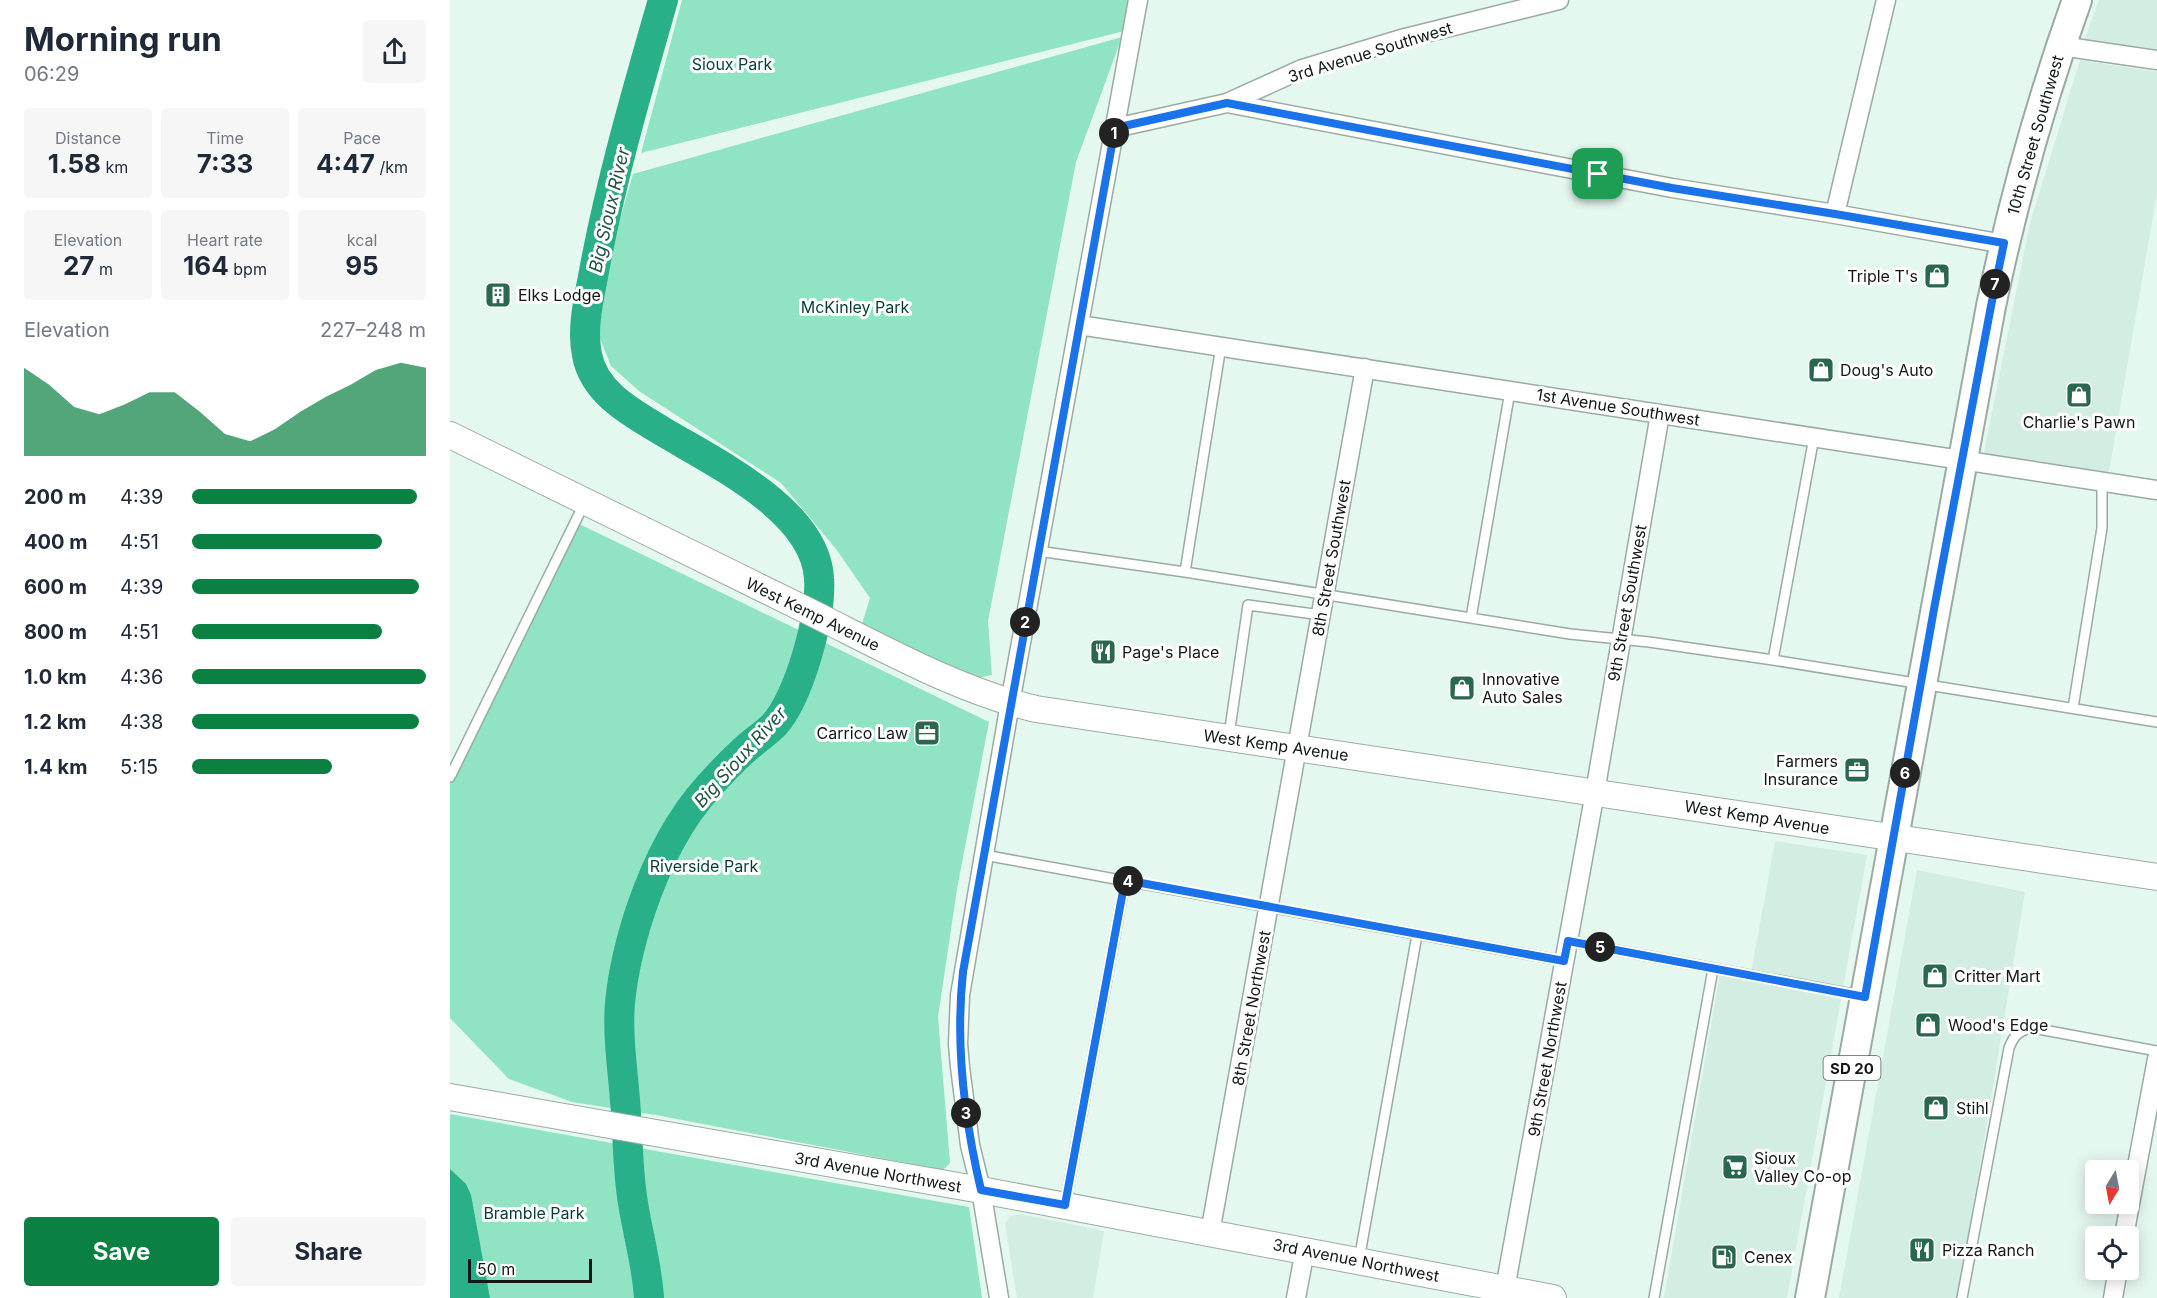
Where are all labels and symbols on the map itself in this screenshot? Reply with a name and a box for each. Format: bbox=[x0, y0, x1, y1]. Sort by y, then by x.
street label: 3rd Avenue Southwest bbox=[1286, 18, 1454, 86]
street label: 10th Street Southwest bbox=[2003, 53, 2067, 217]
park label: Sioux Park bbox=[692, 54, 773, 74]
pin: 1 bbox=[1099, 118, 1129, 148]
water label: Big Sioux River bbox=[584, 144, 634, 274]
pin bbox=[1572, 148, 1623, 199]
shop icon: Triple T's bbox=[1922, 261, 1952, 291]
place label: Triple T's bbox=[1847, 266, 1918, 286]
pin: 7 bbox=[1980, 269, 2010, 299]
building icon: Elks Lodge bbox=[483, 280, 513, 310]
place label: Elks Lodge bbox=[518, 285, 601, 305]
park label: McKinley Park bbox=[801, 297, 910, 317]
shop icon: Doug's Auto bbox=[1806, 355, 1836, 385]
place label: Doug's Auto bbox=[1840, 360, 1933, 380]
shop icon: Charlie's Pawn bbox=[2064, 380, 2094, 410]
street label: 1st Avenue Southwest bbox=[1535, 384, 1701, 430]
place label: Charlie's Pawn bbox=[2023, 412, 2135, 432]
street label: 8th Street Southwest bbox=[1307, 478, 1355, 638]
street label: 9th Street Southwest bbox=[1603, 523, 1651, 683]
street label: West Kemp Avenue bbox=[743, 573, 883, 655]
pin: 2 bbox=[1010, 607, 1040, 637]
restaurant icon: Page's Place bbox=[1088, 637, 1118, 667]
place label: Page's Place bbox=[1122, 642, 1219, 662]
place label: Innovative Auto Sales bbox=[1482, 669, 1563, 707]
shop icon: Innovative Auto Sales bbox=[1447, 673, 1477, 703]
water label: Big Sioux River bbox=[690, 702, 791, 811]
office icon: Carrico Law bbox=[912, 718, 942, 748]
place label: Carrico Law bbox=[817, 723, 908, 743]
street label: West Kemp Avenue bbox=[1202, 725, 1350, 765]
place label: Farmers Insurance bbox=[1763, 751, 1838, 789]
office icon: Farmers Insurance bbox=[1842, 755, 1872, 785]
pin: 6 bbox=[1890, 758, 1920, 788]
street label: West Kemp Avenue bbox=[1683, 796, 1831, 838]
park label: Riverside Park bbox=[650, 856, 758, 876]
pin: 4 bbox=[1113, 866, 1143, 896]
street label: 8th Street Northwest bbox=[1228, 929, 1274, 1087]
pin: 5 bbox=[1585, 932, 1615, 962]
shop icon: Critter Mart bbox=[1920, 961, 1950, 991]
place label: Critter Mart bbox=[1954, 966, 2041, 986]
street label: 9th Street Northwest bbox=[1523, 980, 1571, 1138]
shop icon: Wood's Edge bbox=[1913, 1010, 1943, 1040]
place label: Wood's Edge bbox=[1948, 1015, 2048, 1035]
road number: SD 20 bbox=[1824, 1056, 1880, 1080]
shop icon: Stihl bbox=[1921, 1093, 1951, 1123]
pin: 3 bbox=[951, 1098, 981, 1128]
place label: Stihl bbox=[1956, 1098, 1989, 1118]
street label: 3rd Avenue Northwest bbox=[793, 1147, 963, 1197]
place label: Sioux Valley Co-op bbox=[1754, 1148, 1852, 1186]
supermarket icon: Sioux Valley Co-op bbox=[1720, 1152, 1750, 1182]
north arrow bbox=[2085, 1160, 2139, 1214]
park label: Bramble Park bbox=[483, 1203, 585, 1223]
street label: 3rd Avenue Northwest bbox=[1271, 1234, 1441, 1286]
restaurant icon: Pizza Ranch bbox=[1907, 1235, 1937, 1265]
place label: Pizza Ranch bbox=[1942, 1240, 2035, 1260]
fuel station icon: Cenex bbox=[1709, 1242, 1739, 1272]
place label: Cenex bbox=[1744, 1247, 1792, 1267]
scale bar bbox=[468, 1256, 592, 1284]

